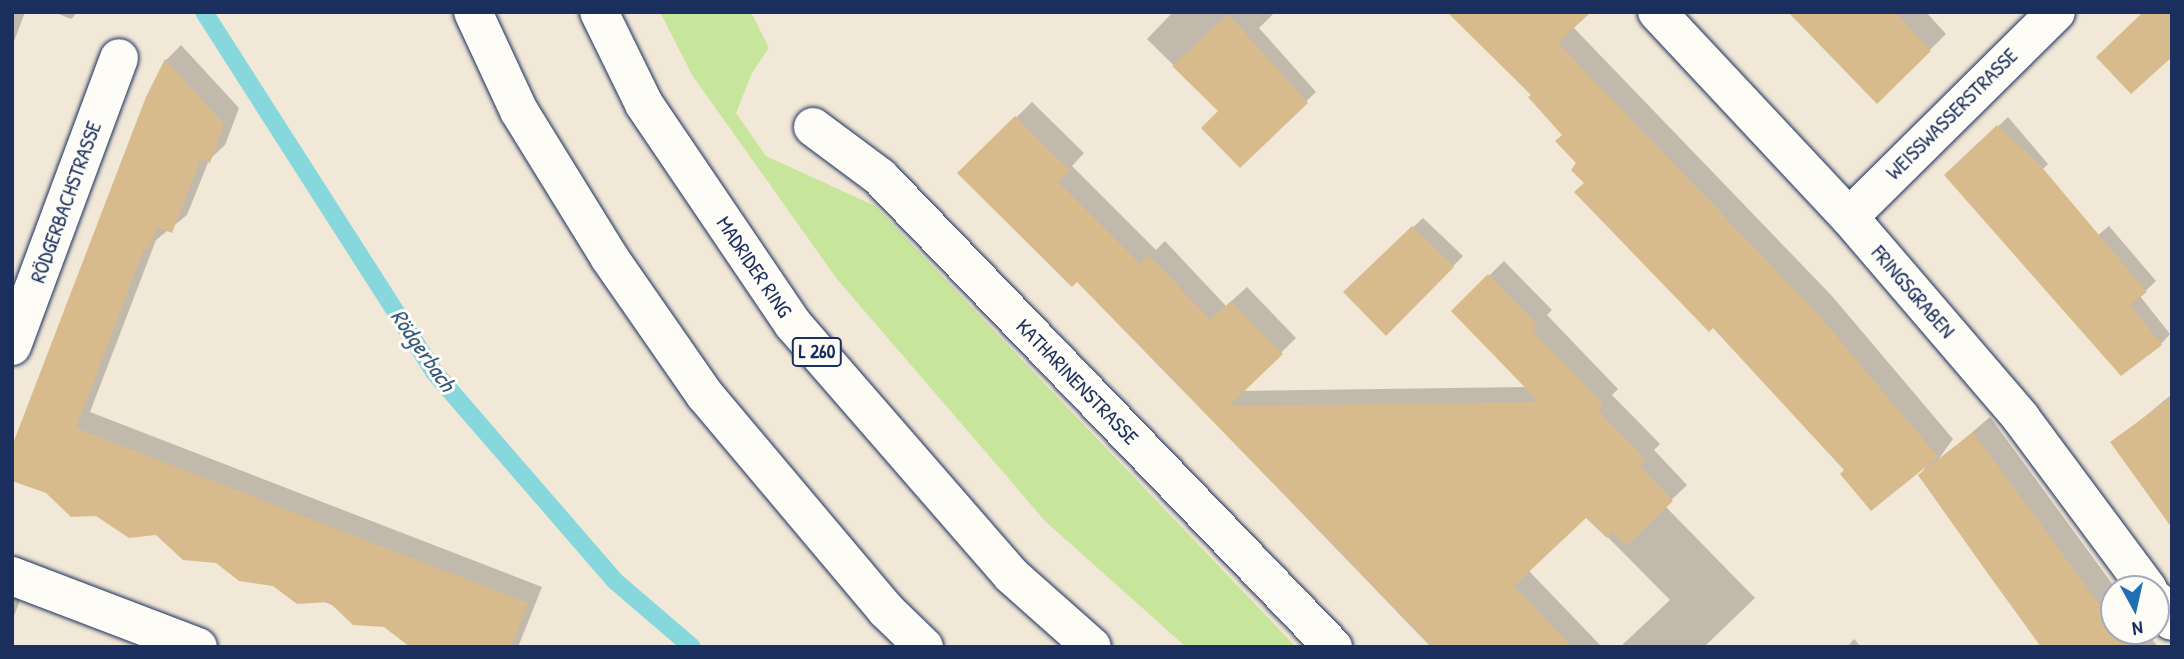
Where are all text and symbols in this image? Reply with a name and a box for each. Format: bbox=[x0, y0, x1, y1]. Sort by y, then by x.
street label: WEISSWASSERSTRASSE bbox=[1881, 43, 2023, 185]
street label: RÖDGERBACHSTRASSE bbox=[25, 118, 107, 286]
street label: MADRIDER RING bbox=[711, 212, 797, 322]
street label: FRINGSGRABEN bbox=[1866, 241, 1960, 343]
water label: Rödgerbach bbox=[385, 304, 461, 396]
street label: KATHARINENSTRASSE bbox=[1011, 314, 1143, 450]
road number: L 260 bbox=[791, 336, 843, 368]
north arrow bbox=[2100, 575, 2170, 645]
text: N bbox=[2131, 615, 2144, 642]

